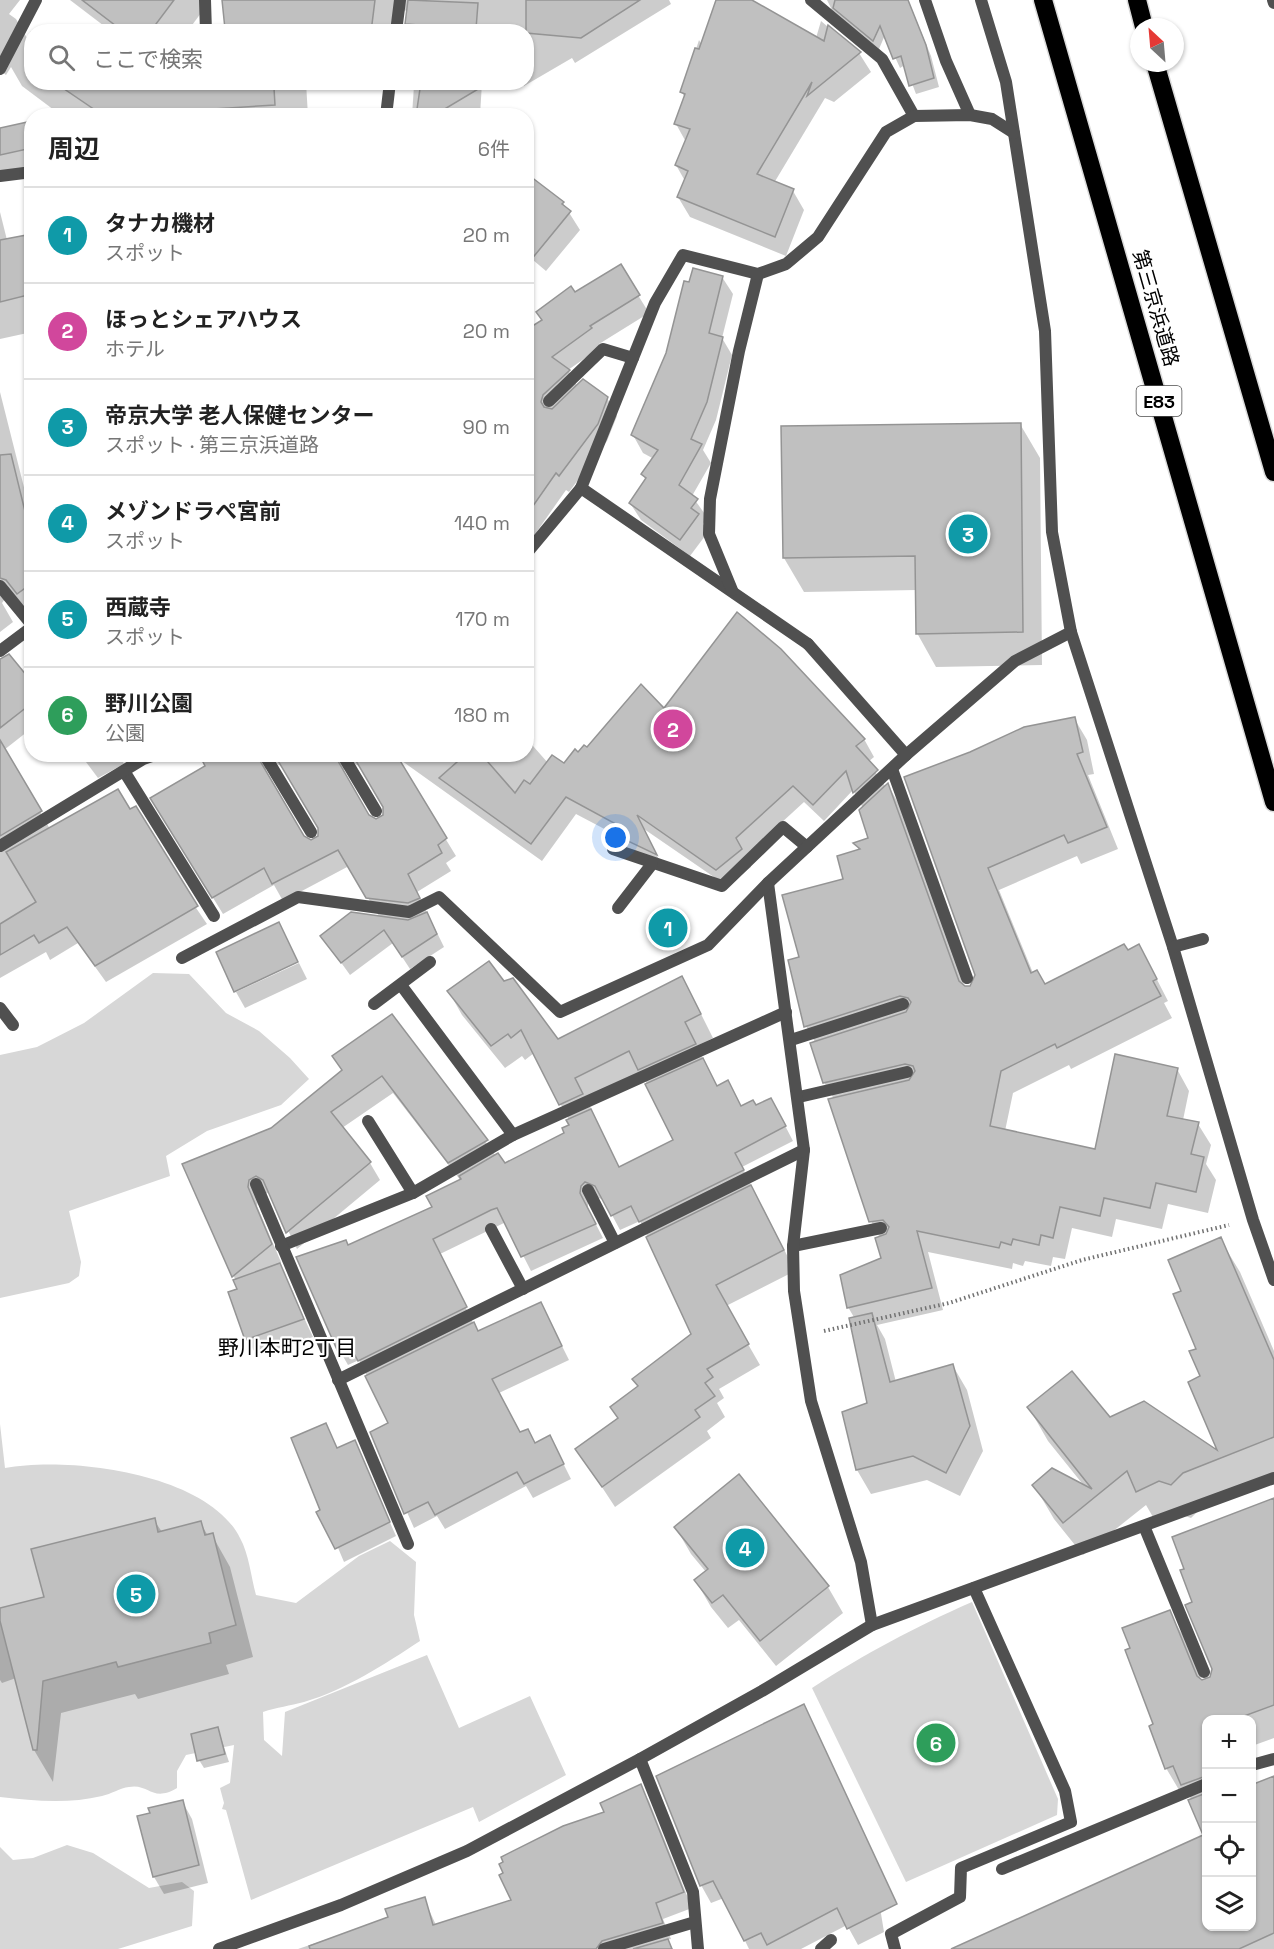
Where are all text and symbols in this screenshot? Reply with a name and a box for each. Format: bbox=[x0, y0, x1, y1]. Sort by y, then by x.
north arrow bbox=[1130, 18, 1184, 72]
search box bbox=[24, 24, 534, 90]
icon: search bbox=[45, 41, 78, 74]
text: ここで検索 bbox=[93, 45, 203, 73]
text: 周辺 bbox=[48, 132, 100, 166]
text: 6件 bbox=[478, 136, 510, 162]
text: タナカ機材 bbox=[105, 209, 215, 237]
text: 1 bbox=[63, 222, 72, 248]
text: 20 m bbox=[463, 222, 510, 248]
text: スポット bbox=[105, 240, 185, 266]
street label: 第三京浜道路 bbox=[1127, 247, 1185, 369]
text: ほっとシェアハウス bbox=[105, 305, 302, 333]
text: 2 bbox=[62, 318, 73, 344]
text: 20 m bbox=[463, 318, 510, 344]
text: ホテル bbox=[105, 336, 165, 362]
road number: E83 bbox=[1136, 386, 1182, 416]
text: 帝京大学 老人保健センター bbox=[105, 401, 375, 429]
text: 3 bbox=[61, 414, 74, 440]
text: 90 m bbox=[463, 414, 510, 440]
text: スポット · 第三京浜道路 bbox=[105, 432, 319, 458]
text: メゾンドラぺ宮前 bbox=[105, 497, 281, 525]
text: 4 bbox=[61, 510, 74, 536]
text: 140 m bbox=[454, 510, 510, 536]
pin: 3 bbox=[948, 512, 988, 556]
text: スポット bbox=[105, 528, 185, 554]
text: 西蔵寺 bbox=[105, 593, 171, 621]
text: 5 bbox=[62, 606, 74, 632]
text: 170 m bbox=[455, 606, 510, 632]
text: スポット bbox=[105, 624, 185, 650]
text: 野川公園 bbox=[105, 689, 193, 717]
text: 6 bbox=[61, 702, 74, 728]
text: 180 m bbox=[454, 702, 510, 728]
pin: 2 bbox=[654, 706, 692, 752]
text: 公園 bbox=[105, 720, 145, 746]
your location bbox=[601, 823, 630, 852]
pin: 1 bbox=[648, 906, 688, 950]
district label: 野川本町2丁目 bbox=[218, 1334, 356, 1361]
pin: 4 bbox=[726, 1526, 764, 1570]
pin: 5 bbox=[116, 1572, 156, 1616]
map controls bbox=[1202, 1715, 1256, 1931]
button: + bbox=[1202, 1715, 1256, 1769]
pin: 6 bbox=[916, 1720, 956, 1766]
button: − bbox=[1202, 1769, 1256, 1823]
button: locate bbox=[1202, 1823, 1256, 1877]
button: layers bbox=[1202, 1877, 1256, 1931]

